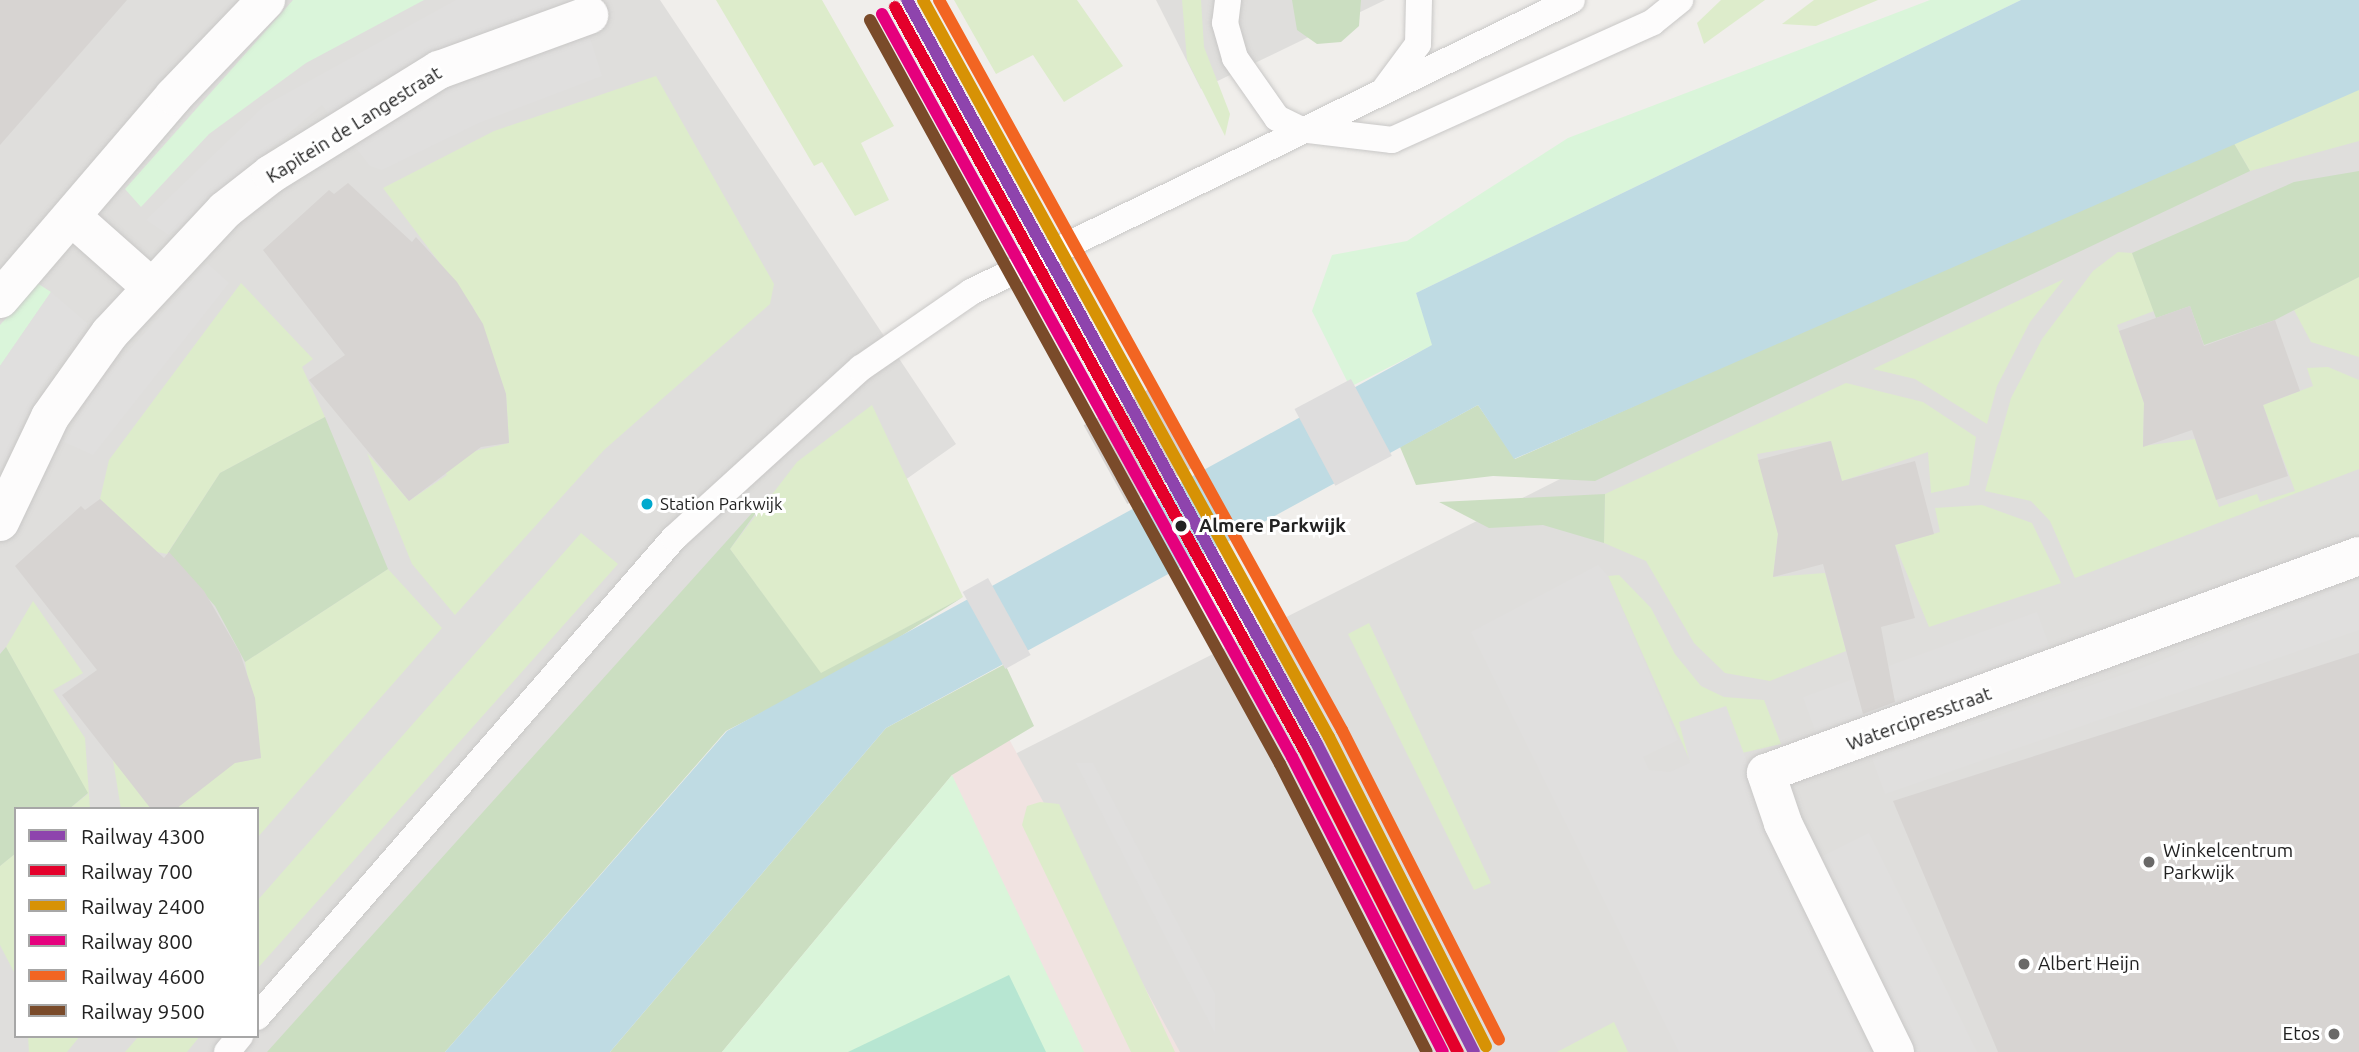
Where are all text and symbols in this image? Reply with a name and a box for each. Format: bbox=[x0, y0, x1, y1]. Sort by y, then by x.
street label: Kapitein de Langestraat bbox=[262, 62, 446, 188]
place label: Station Parkwijk bbox=[660, 494, 783, 514]
marker: Station Parkwijk bbox=[640, 497, 654, 511]
marker: Almere Parkwijk bbox=[1169, 514, 1193, 538]
place label: Almere Parkwijk bbox=[1199, 515, 1346, 537]
street label: Watercipresstraat bbox=[1843, 682, 1995, 756]
legend bbox=[14, 807, 259, 1038]
text: Railway 4300 bbox=[81, 824, 205, 848]
place label: Winkelcentrum Parkwijk bbox=[2163, 840, 2293, 884]
marker: Winkelcentrum Parkwijk bbox=[2141, 854, 2157, 870]
text: Railway 700 bbox=[81, 859, 193, 883]
text: Railway 2400 bbox=[81, 894, 205, 918]
text: Railway 800 bbox=[81, 929, 193, 953]
place label: Albert Heijn bbox=[2038, 953, 2140, 975]
marker: Albert Heijn bbox=[2016, 956, 2032, 972]
text: Railway 4600 bbox=[81, 964, 205, 988]
text: Railway 9500 bbox=[81, 999, 205, 1023]
place label: Etos bbox=[2283, 1023, 2320, 1045]
marker: Etos bbox=[2326, 1026, 2342, 1042]

